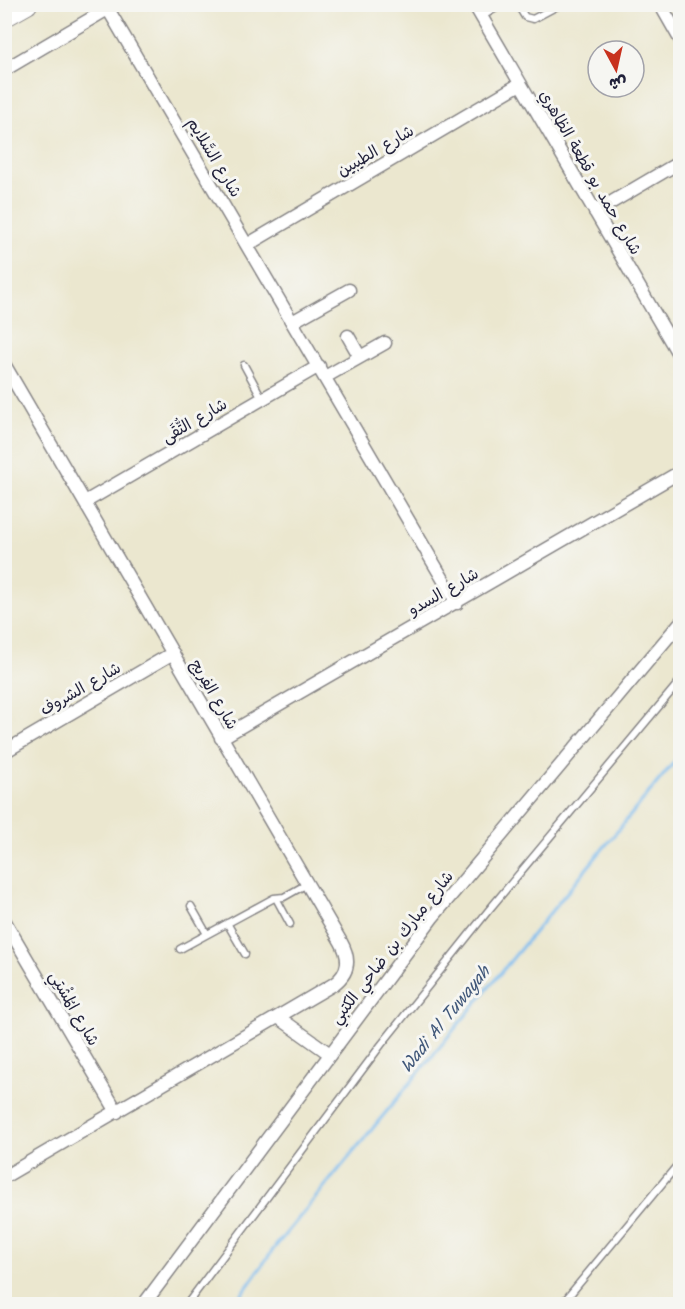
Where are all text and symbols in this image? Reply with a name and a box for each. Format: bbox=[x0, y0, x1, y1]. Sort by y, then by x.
north arrow bbox=[586, 39, 646, 99]
text: ش bbox=[607, 69, 628, 96]
street label: شارع حمد بو قطعة الظاهري bbox=[532, 85, 647, 260]
street label: شارع السَّلايم bbox=[180, 113, 247, 202]
street label: شارع الطيبين bbox=[333, 119, 419, 183]
street label: شارع التُّقَى bbox=[157, 392, 232, 450]
street label: شارع السدو bbox=[403, 562, 484, 623]
street label: شارع الفِريج bbox=[183, 655, 244, 735]
street label: شارع الشروف bbox=[36, 656, 126, 723]
street label: شارع مبارك بن ضاحي الكتبي bbox=[324, 866, 461, 1031]
water label: Wadi Al Tuwayah bbox=[394, 959, 499, 1080]
street label: شارع المُشْتِي bbox=[41, 967, 105, 1051]

